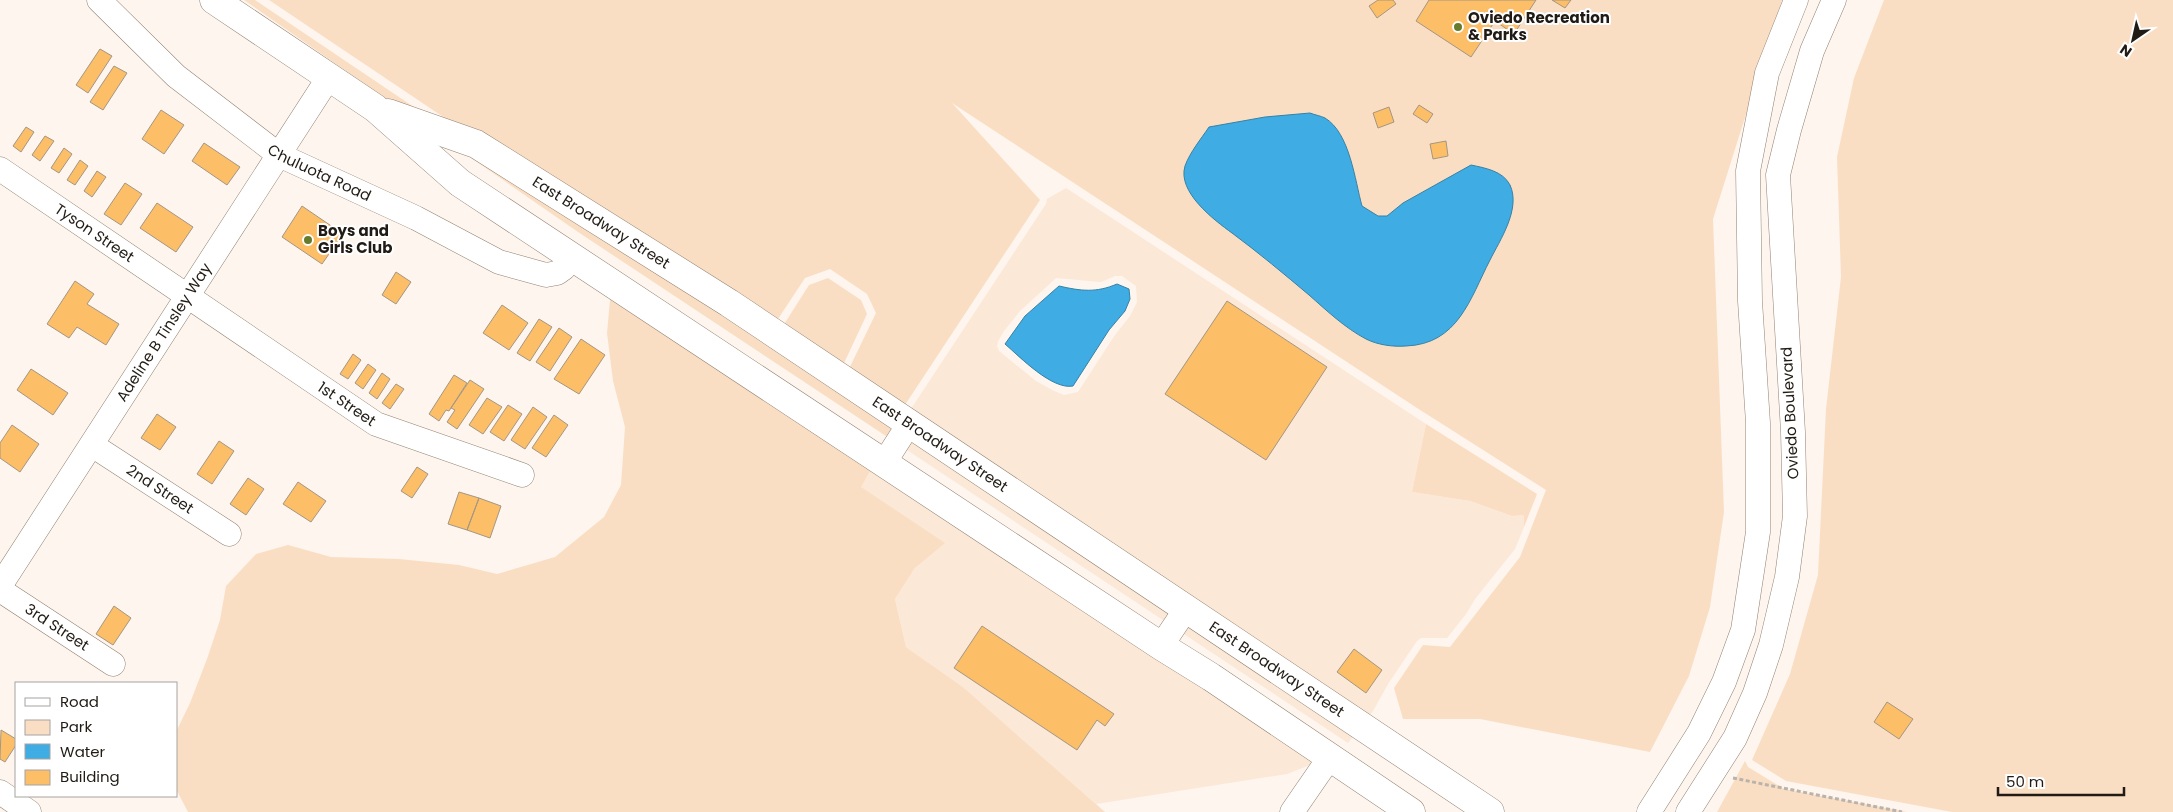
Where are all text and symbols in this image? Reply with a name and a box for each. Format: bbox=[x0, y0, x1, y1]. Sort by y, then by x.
place label: Oviedo Recreation & Parks bbox=[1468, 7, 1610, 45]
north arrow bbox=[2108, 15, 2158, 65]
marker: Oviedo Recreation & Parks bbox=[1452, 21, 1464, 33]
text: N bbox=[2116, 40, 2136, 62]
street label: Chuluota Road bbox=[263, 139, 375, 206]
street label: East Broadway Street bbox=[529, 171, 674, 273]
street label: Tyson Street bbox=[51, 198, 138, 267]
place label: Boys and Girls Club bbox=[318, 220, 392, 258]
marker: Boys and Girls Club bbox=[302, 234, 314, 246]
street label: Adeline B Tinsley Way bbox=[111, 258, 216, 405]
street label: Oviedo Boulevard bbox=[1776, 346, 1803, 480]
street label: 1st Street bbox=[314, 377, 380, 431]
street label: East Broadway Street bbox=[868, 391, 1012, 497]
street label: 2nd Street bbox=[122, 459, 198, 518]
street label: 3rd Street bbox=[21, 598, 93, 656]
street label: East Broadway Street bbox=[1205, 616, 1349, 722]
legend bbox=[15, 682, 178, 797]
text: Road bbox=[60, 691, 99, 712]
text: Park bbox=[60, 716, 92, 737]
text: Water bbox=[60, 741, 106, 762]
scale bar bbox=[1998, 764, 2124, 796]
text: Building bbox=[60, 766, 120, 787]
text: 50 m bbox=[2006, 771, 2044, 792]

